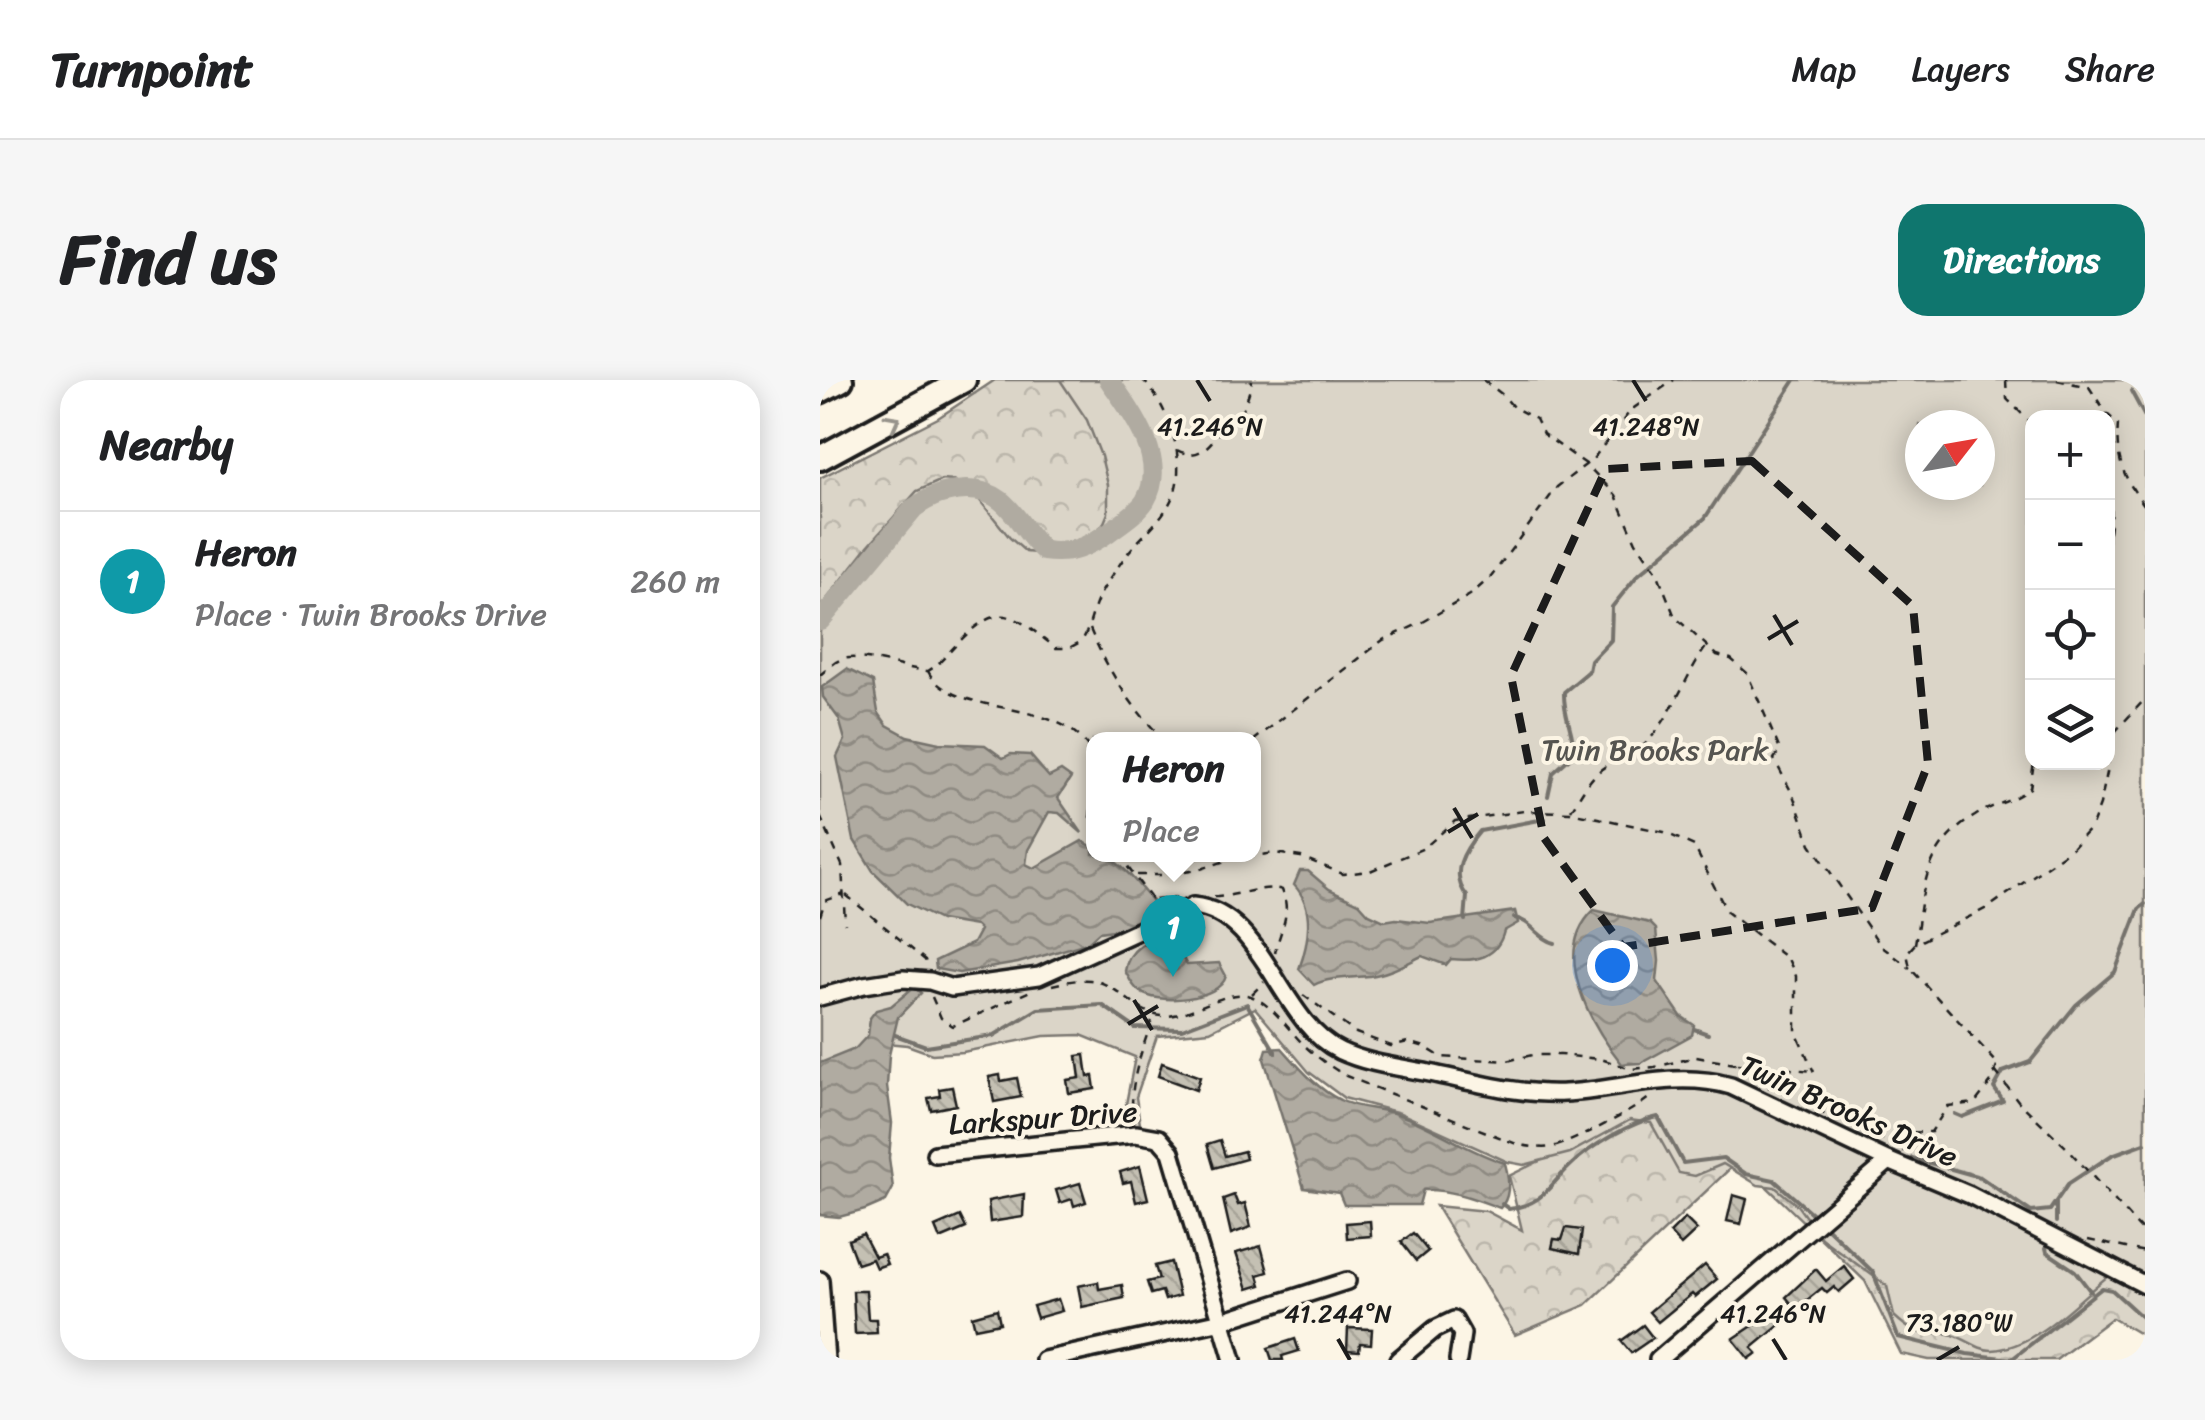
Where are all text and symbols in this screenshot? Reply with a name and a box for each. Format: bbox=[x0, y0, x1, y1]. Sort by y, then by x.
text: Turnpoint bbox=[50, 27, 253, 112]
text: Map bbox=[1792, 38, 1856, 100]
text: Layers bbox=[1911, 38, 2010, 100]
text: Share bbox=[2065, 38, 2155, 100]
text: Find us bbox=[60, 198, 277, 322]
button: Directions bbox=[1898, 204, 2145, 316]
text: 41.246°N bbox=[1157, 404, 1264, 449]
text: 41.248°N bbox=[1592, 404, 1700, 449]
text: Nearby bbox=[100, 408, 233, 482]
north arrow bbox=[1905, 410, 1995, 500]
map controls bbox=[2025, 410, 2115, 770]
button: + bbox=[2025, 410, 2115, 500]
one-way arrow bbox=[883, 414, 901, 433]
button: − bbox=[2025, 500, 2115, 590]
text: Heron bbox=[195, 519, 297, 586]
text: 1 bbox=[126, 553, 139, 610]
text: 260 m bbox=[630, 553, 720, 610]
text: Place · Twin Brooks Drive bbox=[195, 586, 547, 643]
button: locate bbox=[2025, 590, 2115, 680]
button: layers bbox=[2025, 680, 2115, 770]
park label: Twin Brooks Park bbox=[1541, 723, 1770, 777]
popup bbox=[1086, 732, 1261, 862]
text: Heron bbox=[1123, 735, 1224, 802]
text: Place bbox=[1123, 802, 1200, 859]
pin: 1 bbox=[1140, 894, 1206, 977]
your location bbox=[1587, 940, 1638, 991]
street label: Twin Brooks Drive bbox=[1731, 1039, 1967, 1183]
street label: Larkspur Drive bbox=[947, 1084, 1139, 1152]
text: 41.244°N bbox=[1284, 1291, 1392, 1336]
text: 41.246°N bbox=[1720, 1291, 1827, 1336]
text: 73.180°W bbox=[1905, 1300, 2013, 1345]

